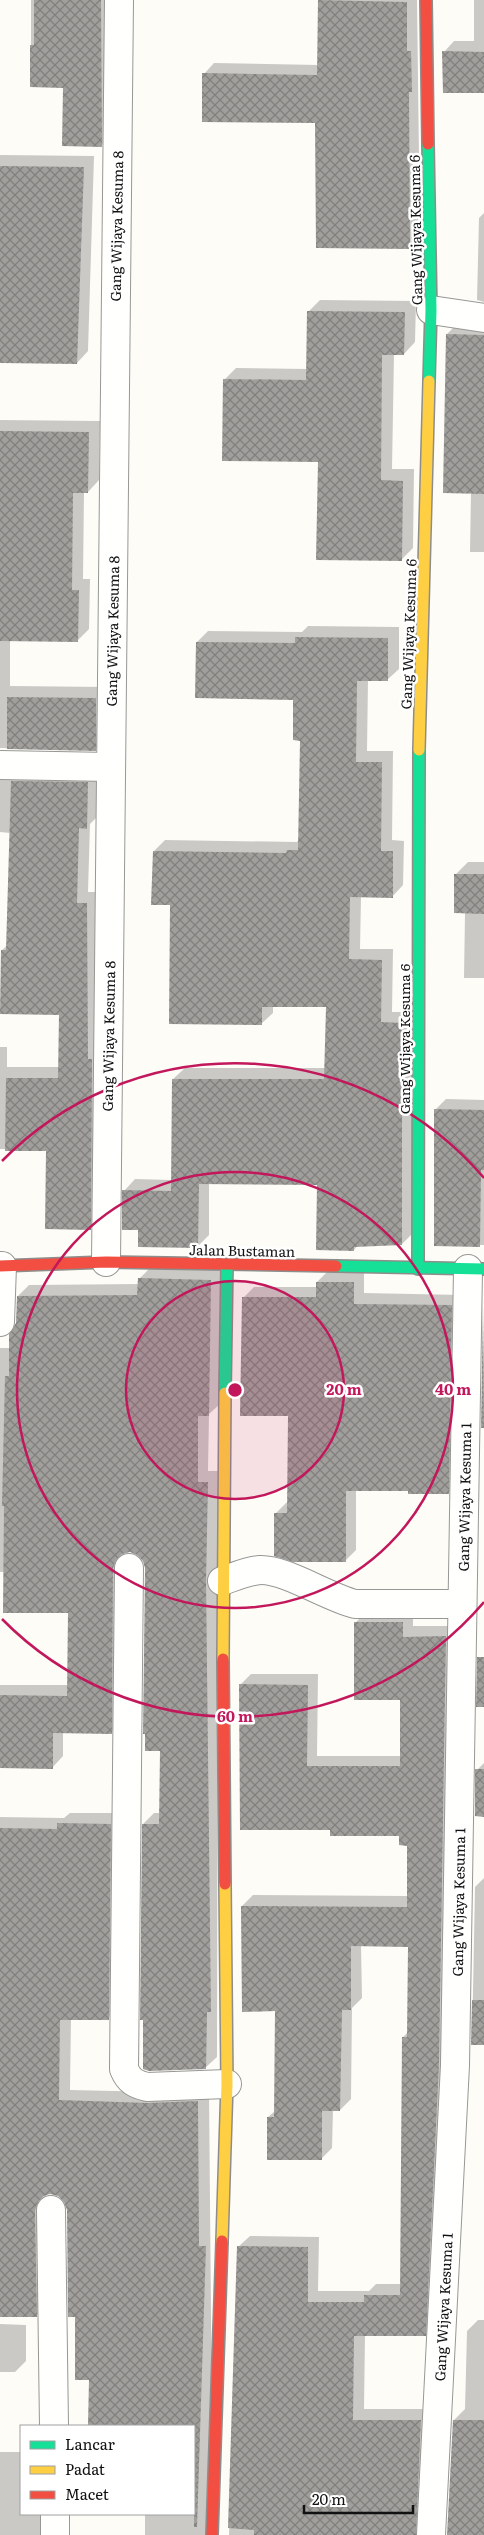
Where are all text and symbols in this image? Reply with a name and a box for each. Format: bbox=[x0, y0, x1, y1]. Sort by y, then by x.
street label: Gang Wijaya Kesuma 8 bbox=[105, 150, 127, 301]
street label: Gang Wijaya Kesuma 6 bbox=[404, 154, 426, 305]
street label: Gang Wijaya Kesuma 8 bbox=[101, 555, 123, 706]
street label: Gang Wijaya Kesuma 6 bbox=[395, 558, 421, 710]
street label: Gang Wijaya Kesuma 8 bbox=[97, 960, 119, 1111]
street label: Gang Wijaya Kesuma 6 bbox=[394, 963, 414, 1114]
street label: Jalan Bustaman bbox=[189, 1239, 295, 1261]
text: 20 m bbox=[326, 1377, 362, 1400]
text: 40 m bbox=[435, 1377, 471, 1400]
centre of rings bbox=[226, 1381, 244, 1399]
street label: Gang Wijaya Kesuma 1 bbox=[453, 1422, 475, 1571]
text: 60 m bbox=[217, 1704, 253, 1727]
street label: Gang Wijaya Kesuma 1 bbox=[447, 1827, 469, 1976]
street label: Gang Wijaya Kesuma 1 bbox=[429, 2232, 457, 2382]
legend bbox=[20, 2425, 195, 2515]
text: Lancar bbox=[65, 2432, 115, 2455]
text: Padat bbox=[65, 2457, 105, 2480]
text: Macet bbox=[65, 2482, 109, 2505]
scale bar bbox=[304, 2482, 413, 2514]
text: 20 m bbox=[312, 2487, 346, 2510]

